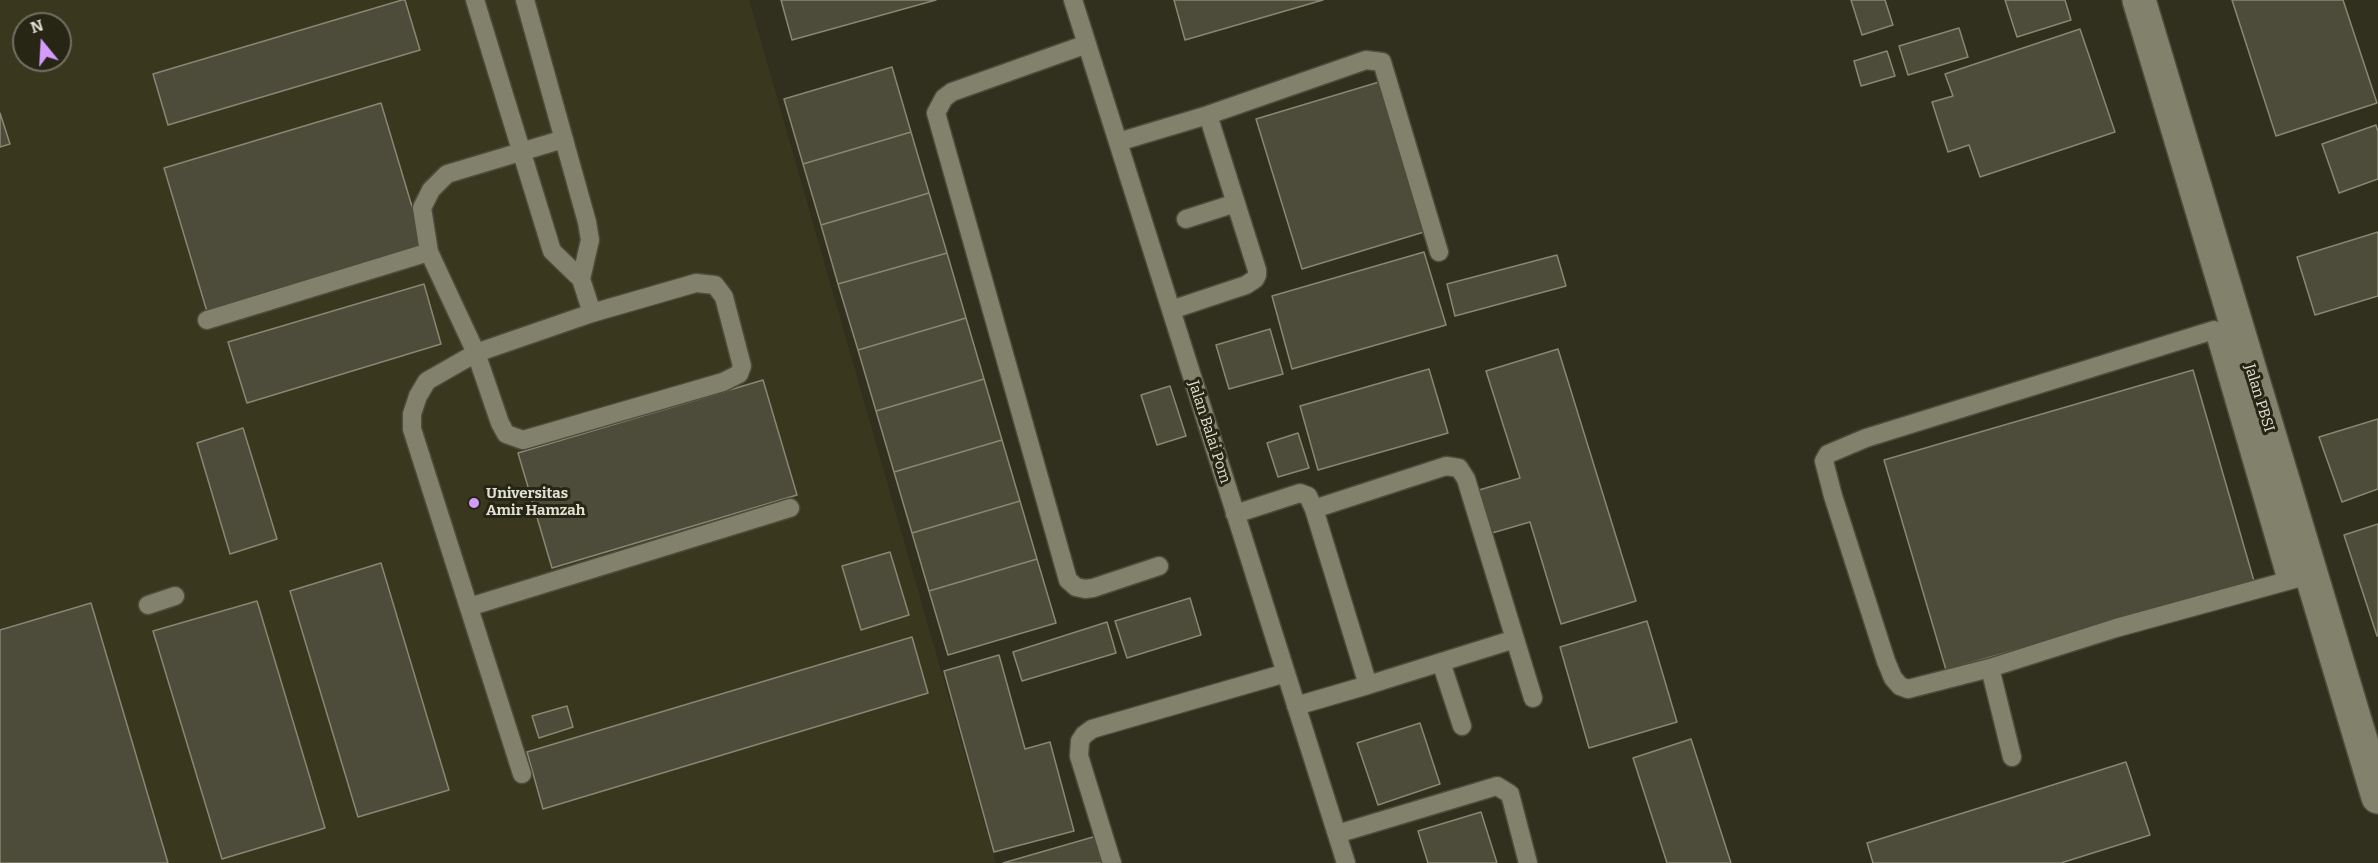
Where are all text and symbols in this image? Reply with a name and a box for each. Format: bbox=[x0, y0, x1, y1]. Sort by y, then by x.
north arrow bbox=[12, 12, 72, 72]
text: N bbox=[28, 15, 46, 37]
street label: Jalan PBSI bbox=[2240, 362, 2278, 434]
street label: Jalan Balai Pom bbox=[1184, 379, 1234, 485]
place label: Universitas Amir Hamzah bbox=[486, 485, 585, 520]
marker: Universitas Amir Hamzah bbox=[467, 496, 481, 510]

